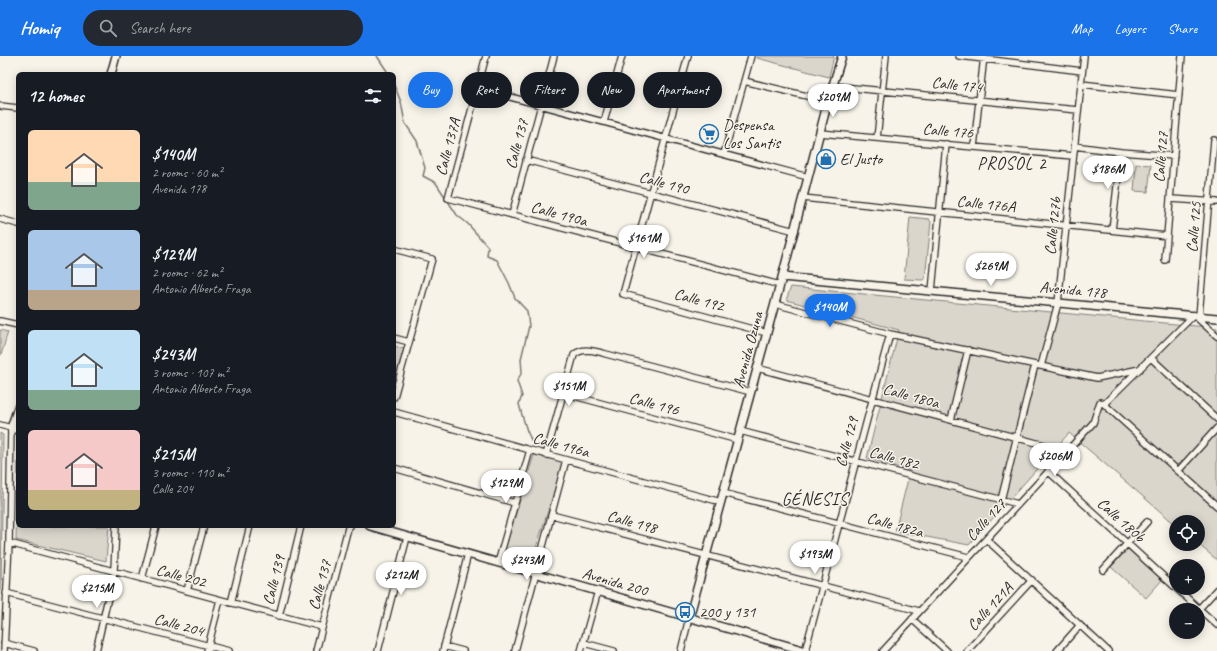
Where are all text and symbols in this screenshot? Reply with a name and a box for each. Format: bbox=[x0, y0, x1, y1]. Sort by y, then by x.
search box bbox=[83, 10, 363, 46]
text: Homiq bbox=[20, 16, 59, 40]
icon: search bbox=[97, 17, 119, 39]
text: Search here bbox=[129, 19, 191, 38]
text: Map bbox=[1071, 20, 1093, 37]
text: Layers bbox=[1115, 20, 1146, 37]
text: Share bbox=[1168, 20, 1197, 37]
chip: Buy bbox=[408, 72, 453, 108]
chip: Rent bbox=[461, 72, 512, 108]
chip: Filters bbox=[520, 72, 579, 108]
chip: New bbox=[587, 72, 635, 108]
chip: Apartment bbox=[643, 72, 722, 108]
street label: Calle 174 bbox=[931, 72, 985, 98]
pin: $209M bbox=[805, 84, 861, 118]
icon: filters bbox=[362, 85, 384, 107]
text: 12 homes bbox=[28, 86, 84, 107]
text: $209M bbox=[817, 89, 849, 105]
street label: Calle 137A bbox=[431, 115, 466, 178]
place label: Despensa Los Santis bbox=[723, 115, 781, 153]
street label: Calle 137 bbox=[501, 116, 533, 171]
street label: Calle 176 bbox=[922, 119, 975, 143]
supermarket icon: Despensa Los Santis bbox=[698, 123, 720, 145]
street label: Calle 127 bbox=[1149, 130, 1173, 183]
text: $140M bbox=[152, 144, 195, 165]
icon: home bbox=[60, 146, 108, 194]
shop icon: El Justo bbox=[815, 148, 837, 170]
place label: El Justo bbox=[840, 149, 884, 169]
district label: PROSOL 2 bbox=[977, 153, 1047, 174]
pin: $186M bbox=[1080, 156, 1136, 190]
text: $186M bbox=[1091, 161, 1125, 177]
text: 2 rooms · 60 m² bbox=[152, 165, 222, 181]
street label: Calle 190 bbox=[637, 167, 693, 200]
text: Avenida 178 bbox=[152, 181, 206, 197]
street label: Calle 176A bbox=[956, 191, 1017, 217]
street label: Calle 127b bbox=[1040, 195, 1066, 256]
street label: Calle 190a bbox=[529, 197, 590, 231]
street label: Calle 125 bbox=[1182, 200, 1206, 253]
pin: $161M bbox=[616, 225, 672, 259]
text: $161M bbox=[627, 230, 661, 246]
text: $129M bbox=[152, 244, 195, 265]
icon: home bbox=[60, 246, 108, 294]
pin: $269M bbox=[963, 253, 1019, 287]
text: $269M bbox=[975, 258, 1008, 274]
text: 2 rooms · 62 m² bbox=[152, 265, 222, 281]
street label: Avenida 178 bbox=[1039, 277, 1109, 303]
text: Antonio Alberto Fraga bbox=[152, 281, 251, 297]
street label: Calle 192 bbox=[672, 284, 728, 317]
pin: $140M bbox=[802, 294, 858, 328]
text: $140M bbox=[814, 299, 846, 315]
street label: Avenida Ozuna bbox=[728, 308, 768, 390]
text: $243M bbox=[152, 344, 195, 365]
icon: home bbox=[60, 346, 108, 394]
text: 3 rooms · 107 m² bbox=[152, 365, 228, 381]
pin: $151M bbox=[541, 373, 597, 407]
text: $151M bbox=[553, 378, 585, 394]
street label: Calle 180a bbox=[881, 379, 942, 413]
text: Antonio Alberto Fraga bbox=[152, 381, 251, 397]
street label: Calle 196 bbox=[627, 388, 682, 420]
street label: Calle 129 bbox=[831, 413, 864, 469]
street label: Calle 196a bbox=[531, 428, 592, 462]
street label: Calle 182 bbox=[867, 442, 923, 475]
pin: $206M bbox=[1027, 443, 1083, 477]
text: $215M bbox=[152, 444, 195, 465]
icon: home bbox=[60, 446, 108, 494]
text: $206M bbox=[1038, 448, 1072, 464]
text: 3 rooms · 110 m² bbox=[152, 465, 228, 481]
pin: $129M bbox=[478, 470, 534, 504]
text: $129M bbox=[490, 475, 522, 491]
text: Calle 204 bbox=[152, 481, 193, 497]
district label: GÉNESIS bbox=[782, 488, 851, 510]
street label: Calle 180b bbox=[1093, 493, 1150, 547]
street label: Calle 127 bbox=[961, 494, 1011, 545]
street label: Calle 198 bbox=[605, 506, 661, 539]
street label: Calle 182a bbox=[865, 508, 926, 542]
map controls bbox=[1169, 515, 1205, 639]
button: locate bbox=[1169, 515, 1205, 551]
pin: $193M bbox=[787, 541, 843, 575]
text: $193M bbox=[799, 546, 831, 562]
pin: $243M bbox=[499, 547, 555, 581]
street label: Calle 139 bbox=[258, 551, 290, 607]
text: $243M bbox=[511, 552, 543, 568]
street label: Calle 137 bbox=[304, 557, 336, 612]
button: + bbox=[1169, 559, 1205, 595]
street label: Calle 202 bbox=[154, 560, 210, 593]
pin: $212M bbox=[373, 562, 429, 596]
street label: Avenida 200 bbox=[580, 563, 652, 601]
text: $212M bbox=[385, 567, 417, 583]
pin: $215M bbox=[69, 575, 125, 609]
street label: Calle 121A bbox=[963, 578, 1018, 635]
text: $215M bbox=[81, 580, 113, 596]
bus stop icon: 200 y 131 bbox=[674, 601, 696, 623]
place label: 200 y 131 bbox=[699, 602, 756, 622]
button: − bbox=[1169, 603, 1205, 639]
street label: Calle 204 bbox=[152, 609, 208, 642]

